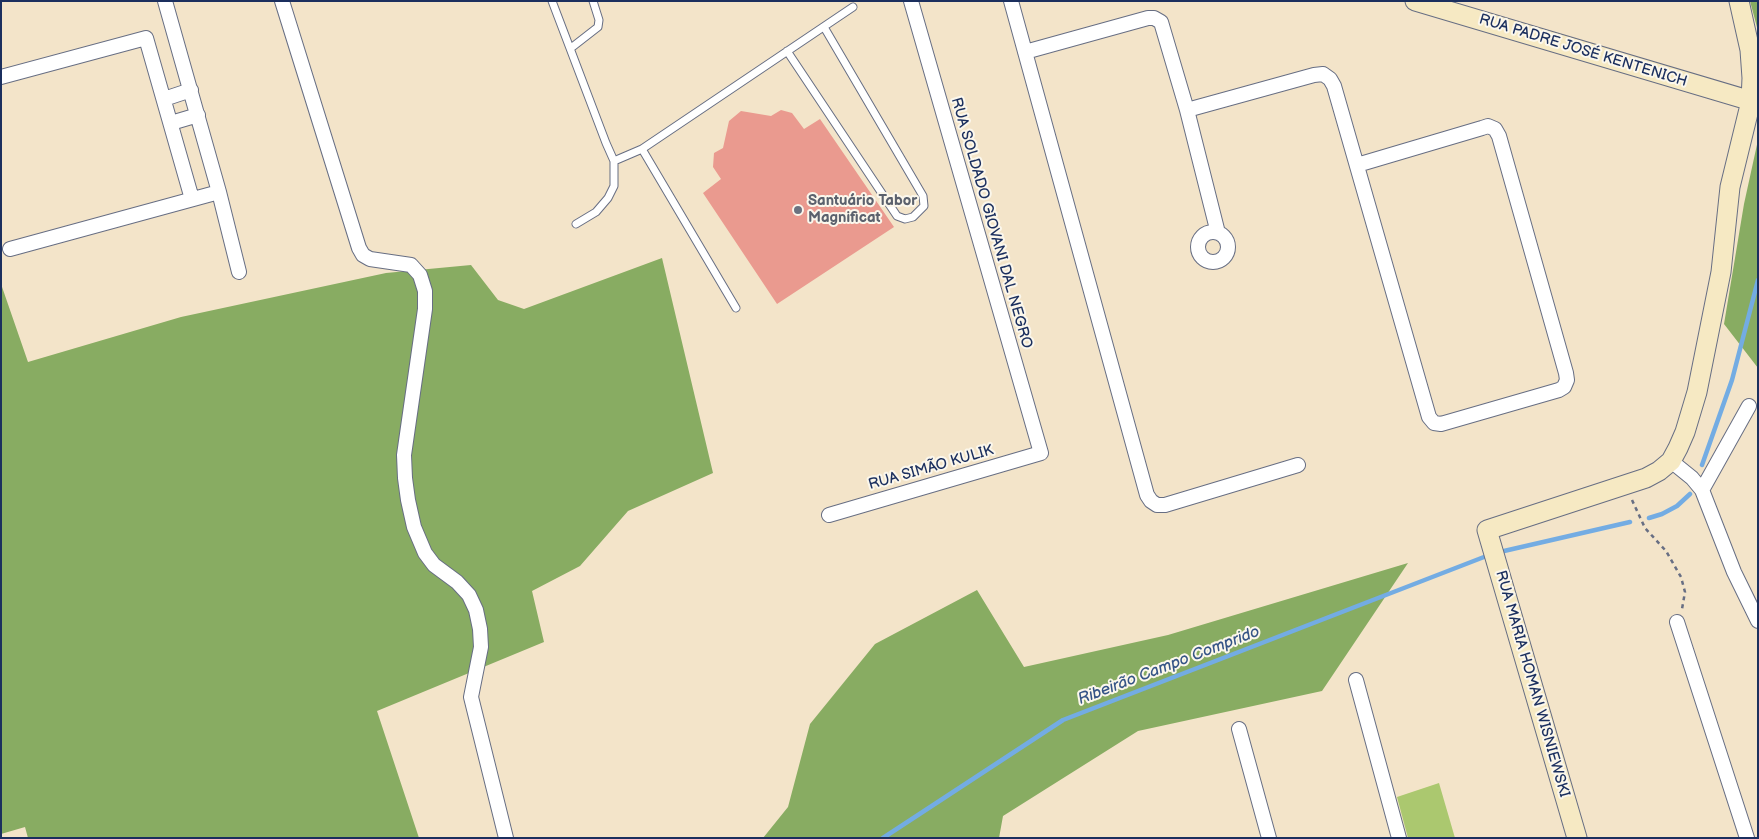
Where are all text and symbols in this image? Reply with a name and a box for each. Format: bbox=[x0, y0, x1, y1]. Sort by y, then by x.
street label: RUA PADRE JOSÉ KENTENICH bbox=[1477, 11, 1689, 91]
street label: RUA SOLDADO GIOVANI DAL NEGRO bbox=[946, 95, 1036, 351]
place label: Santuário Tabor Magnificat bbox=[808, 192, 917, 227]
marker: Santuário Tabor Magnificat bbox=[792, 204, 804, 216]
street label: RUA SIMÃO KULIK bbox=[867, 442, 995, 494]
street label: RUA MARIA HOMAN WISNIEWSKI bbox=[1491, 568, 1573, 800]
water label: Ribeirão Campo Comprido bbox=[1075, 622, 1263, 710]

